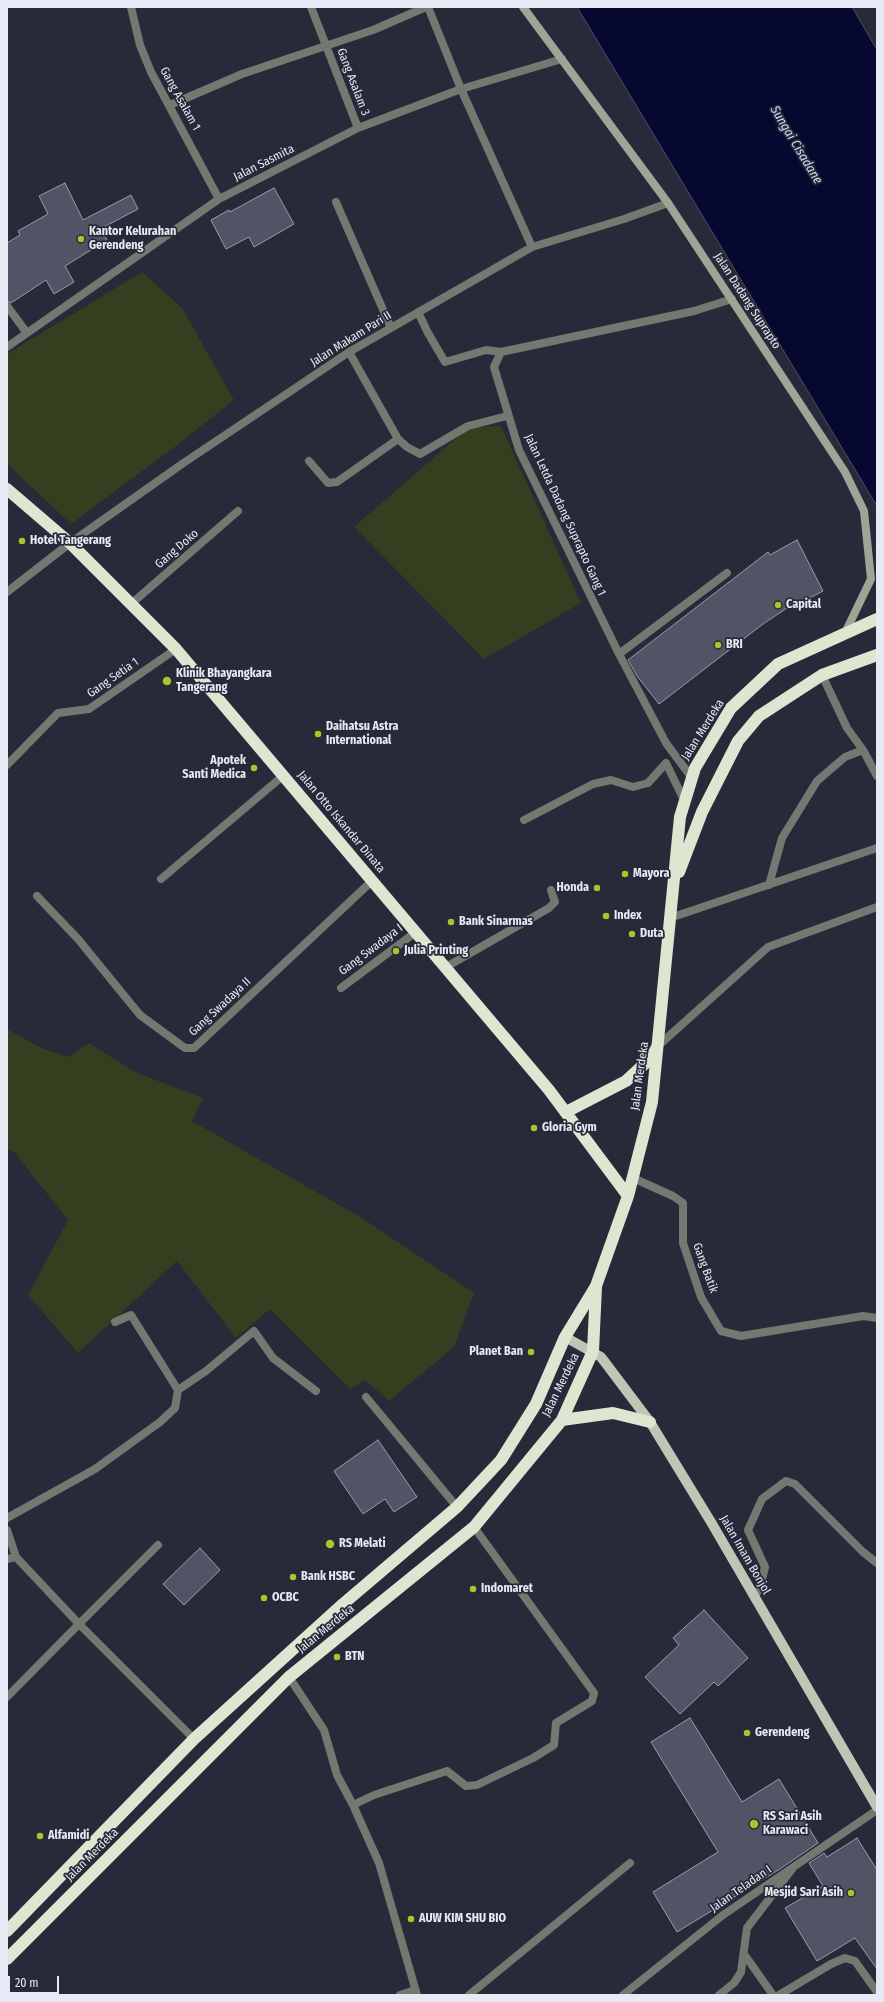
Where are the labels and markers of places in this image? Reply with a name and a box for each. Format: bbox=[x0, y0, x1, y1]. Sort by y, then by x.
place label: Kantor Kelurahan Gerendeng bbox=[89, 225, 176, 253]
marker: Kantor Kelurahan Gerendeng bbox=[76, 234, 86, 244]
place label: Hotel Tangerang bbox=[30, 534, 111, 548]
marker: Hotel Tangerang bbox=[17, 536, 27, 546]
place label: Capital bbox=[786, 598, 821, 612]
marker: Capital bbox=[773, 600, 783, 610]
place label: BRI bbox=[726, 638, 743, 652]
marker: BRI bbox=[713, 640, 723, 650]
place label: Klinik Bhayangkara Tangerang bbox=[176, 667, 272, 695]
marker: Klinik Bhayangkara Tangerang bbox=[161, 675, 173, 687]
place label: Daihatsu Astra International bbox=[326, 720, 399, 748]
marker: Daihatsu Astra International bbox=[313, 729, 323, 739]
place label: Apotek Santi Medica bbox=[182, 754, 246, 782]
marker: Apotek Santi Medica bbox=[249, 763, 259, 773]
place label: Mayora bbox=[633, 867, 669, 881]
marker: Mayora bbox=[620, 869, 630, 879]
place label: Honda bbox=[557, 881, 589, 895]
marker: Honda bbox=[592, 883, 602, 893]
place label: Index bbox=[614, 909, 642, 923]
marker: Index bbox=[601, 911, 611, 921]
place label: Bank Sinarmas bbox=[459, 915, 533, 929]
marker: Bank Sinarmas bbox=[446, 917, 456, 927]
place label: Duta bbox=[640, 927, 663, 941]
marker: Duta bbox=[627, 929, 637, 939]
place label: Julia Printing bbox=[404, 944, 468, 958]
marker: Julia Printing bbox=[391, 946, 401, 956]
place label: Gloria Gym bbox=[542, 1121, 597, 1135]
marker: Gloria Gym bbox=[529, 1123, 539, 1133]
place label: Planet Ban bbox=[469, 1345, 523, 1359]
marker: Planet Ban bbox=[526, 1347, 536, 1357]
place label: RS Melati bbox=[339, 1537, 386, 1551]
marker: RS Melati bbox=[324, 1538, 336, 1550]
place label: Bank HSBC bbox=[301, 1570, 355, 1584]
marker: Bank HSBC bbox=[288, 1572, 298, 1582]
place label: Indomaret bbox=[481, 1582, 533, 1596]
marker: Indomaret bbox=[468, 1584, 478, 1594]
place label: OCBC bbox=[272, 1591, 299, 1605]
marker: OCBC bbox=[259, 1593, 269, 1603]
place label: BTN bbox=[345, 1650, 365, 1664]
marker: BTN bbox=[332, 1652, 342, 1662]
place label: Gerendeng bbox=[755, 1726, 809, 1740]
marker: Gerendeng bbox=[742, 1728, 752, 1738]
place label: RS Sari Asih Karawaci bbox=[763, 1810, 822, 1838]
marker: RS Sari Asih Karawaci bbox=[748, 1818, 760, 1830]
place label: Alfamidi bbox=[48, 1829, 89, 1843]
marker: Alfamidi bbox=[35, 1831, 45, 1841]
place label: Mesjid Sari Asih bbox=[764, 1886, 843, 1900]
marker: Mesjid Sari Asih bbox=[846, 1888, 856, 1898]
place label: AUW KIM SHU BIO bbox=[419, 1912, 506, 1926]
marker: AUW KIM SHU BIO bbox=[406, 1914, 416, 1924]

